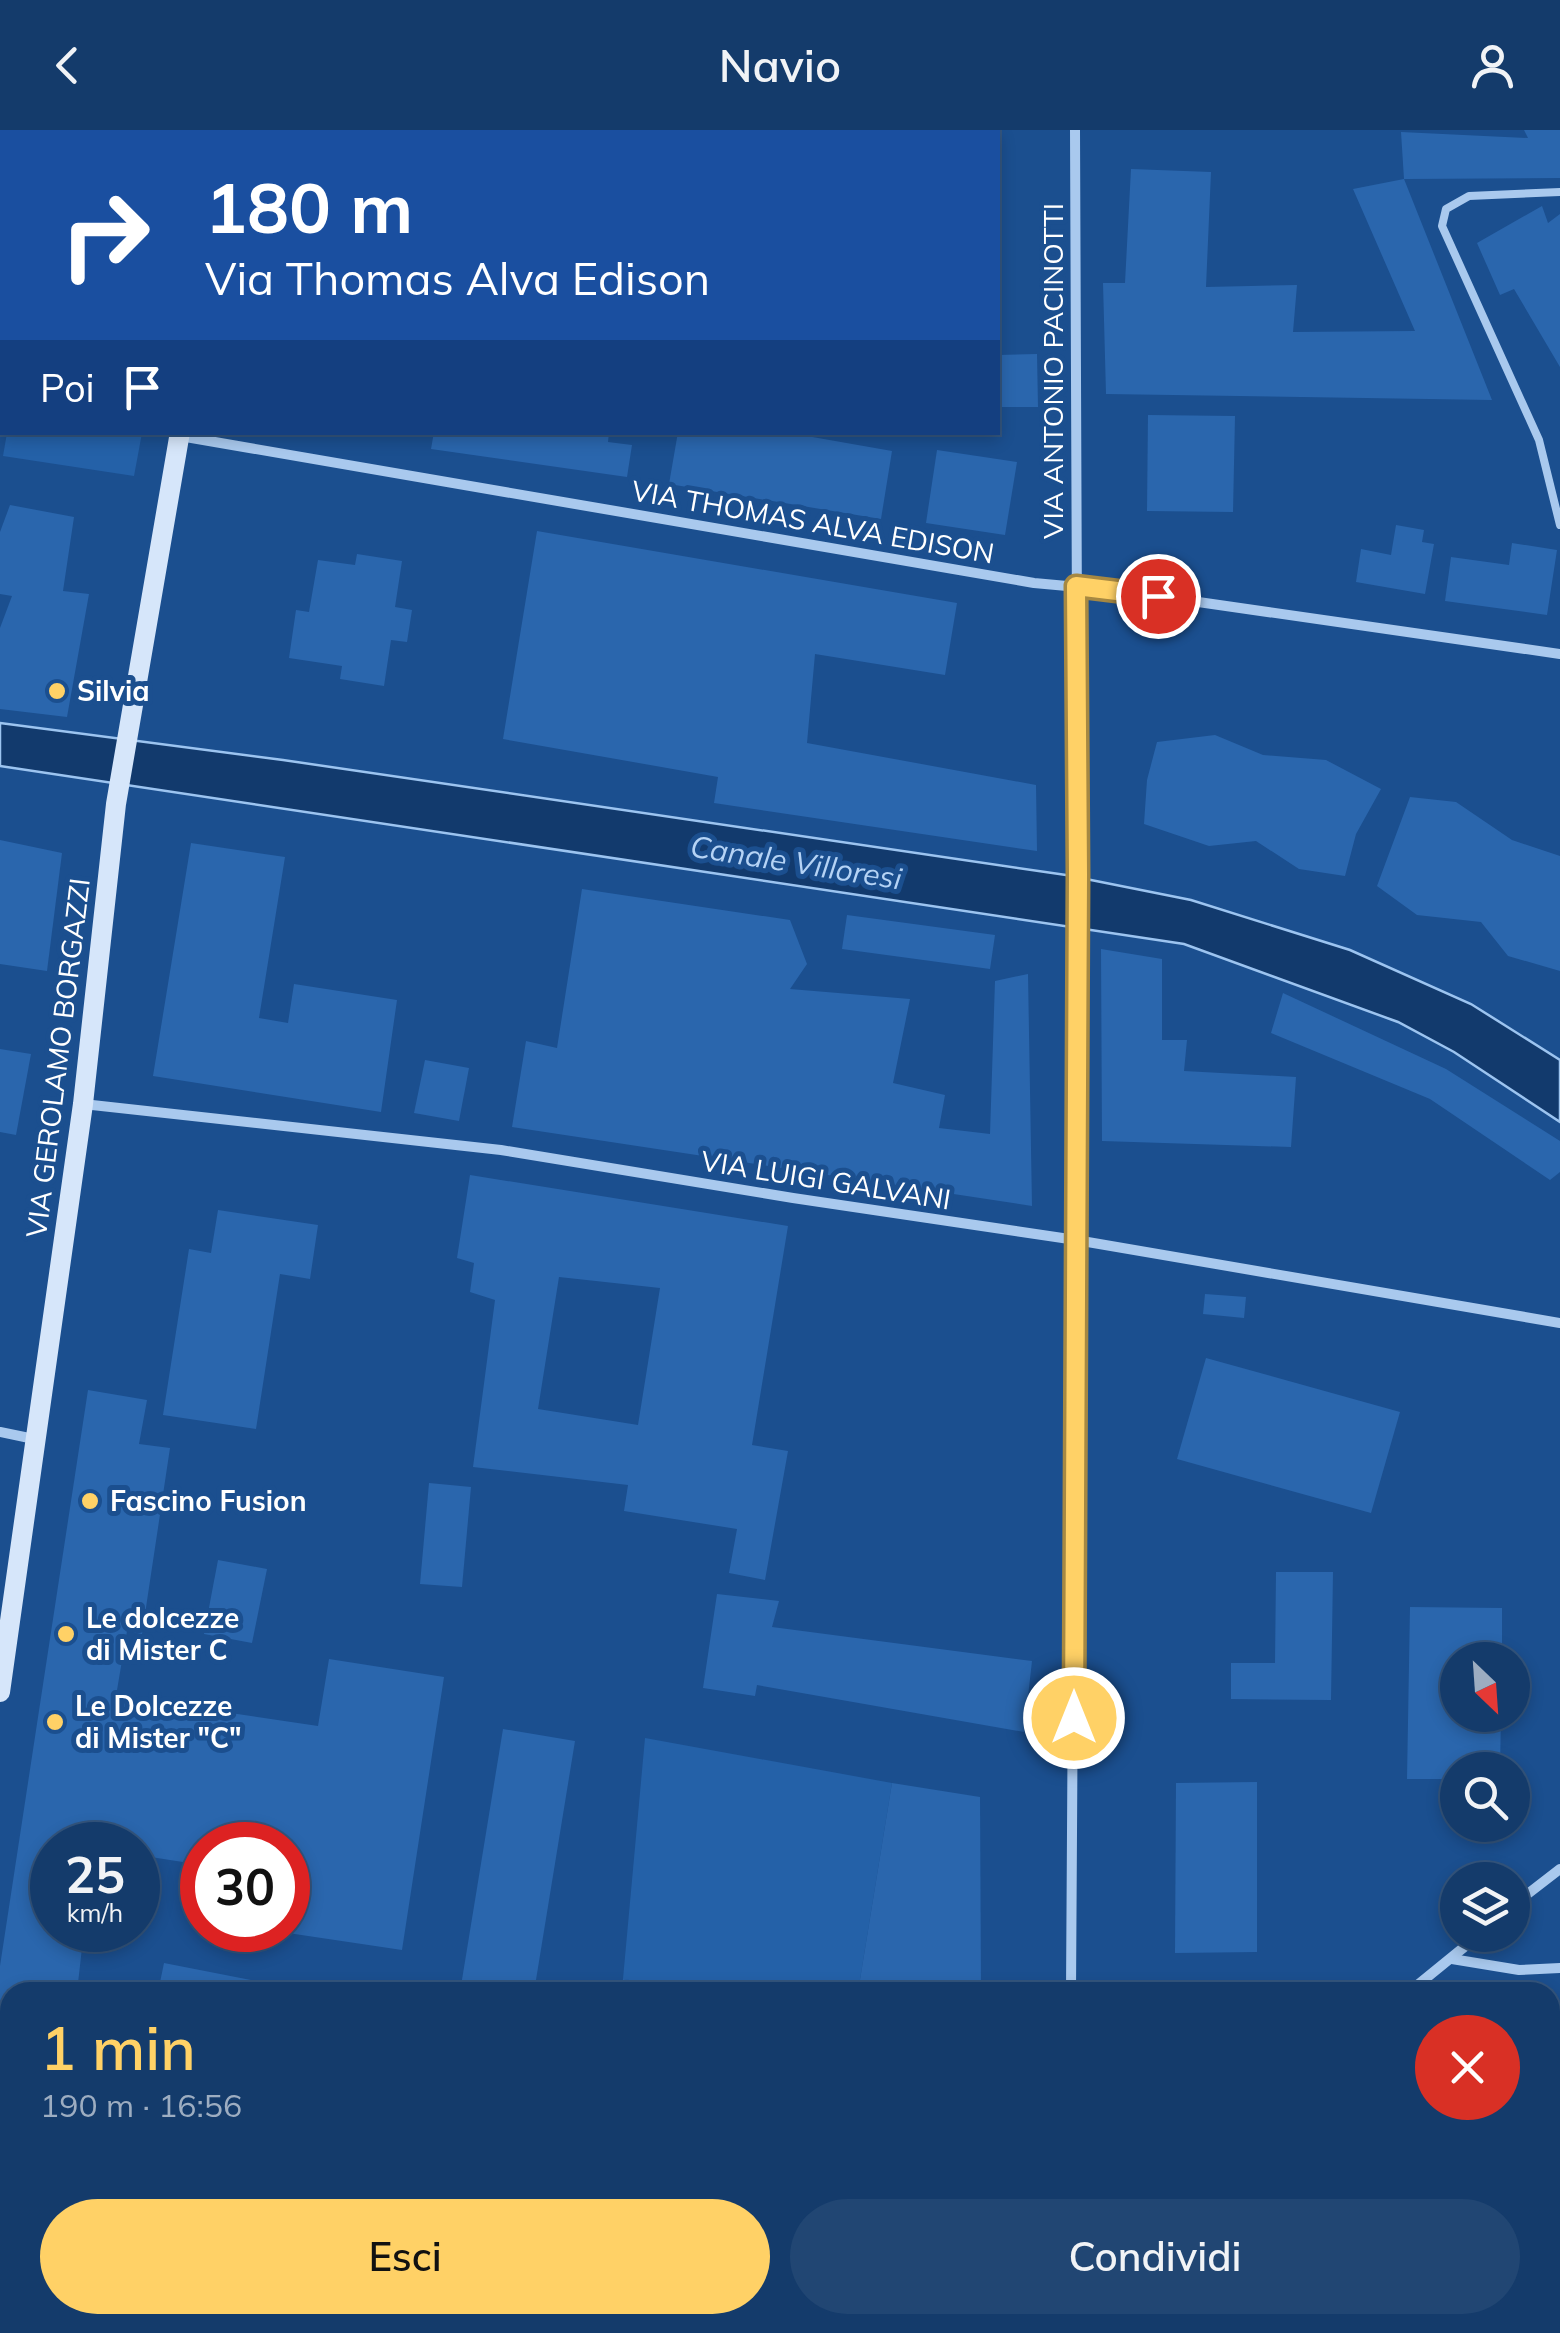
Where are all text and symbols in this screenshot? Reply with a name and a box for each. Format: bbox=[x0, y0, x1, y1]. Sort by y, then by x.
text: Navio bbox=[719, 37, 841, 93]
icon: back bbox=[40, 38, 95, 93]
icon: person bbox=[1465, 38, 1520, 93]
text: 180 m bbox=[205, 163, 413, 251]
icon: right bbox=[40, 170, 170, 300]
street label: VIA ANTONIO PACINOTTI bbox=[1035, 203, 1070, 539]
text: Via Thomas Alva Edison bbox=[205, 250, 710, 306]
icon: arrive bbox=[115, 360, 170, 415]
text: Poi bbox=[40, 364, 95, 412]
street label: VIA THOMAS ALVA EDISON bbox=[629, 472, 997, 571]
pin bbox=[1116, 554, 1201, 639]
icon: arrive bbox=[1131, 569, 1186, 624]
place label: Silvia bbox=[77, 673, 150, 708]
marker: Silvia bbox=[46, 680, 68, 702]
water label: Canale Villoresi bbox=[688, 827, 905, 898]
street label: VIA GEROLAMO BORGAZZI bbox=[18, 876, 97, 1240]
street label: VIA LUIGI GALVANI bbox=[699, 1142, 953, 1217]
place label: Fascino Fusion bbox=[110, 1483, 307, 1518]
marker: Fascino Fusion bbox=[79, 1490, 101, 1512]
place label: Le dolcezze di Mister C bbox=[86, 1600, 239, 1667]
marker: Le dolcezze di Mister C bbox=[55, 1623, 77, 1645]
north arrow bbox=[1440, 1642, 1530, 1732]
map controls bbox=[1440, 1642, 1530, 1952]
position arrow bbox=[1022, 1666, 1126, 1770]
place label: Le Dolcezze di Mister "C" bbox=[75, 1688, 242, 1755]
marker: Le Dolcezze di Mister "C" bbox=[44, 1711, 66, 1733]
button: search bbox=[1440, 1752, 1530, 1842]
speed limit sign: 30 bbox=[180, 1822, 310, 1952]
text: 25 bbox=[65, 1843, 125, 1906]
button: layers bbox=[1440, 1862, 1530, 1952]
text: km/h bbox=[67, 1897, 123, 1928]
text: 1 min bbox=[40, 2010, 196, 2085]
button: close bbox=[1415, 2015, 1520, 2120]
text: 190 m · 16:56 bbox=[40, 2085, 242, 2125]
button: Esci bbox=[40, 2199, 770, 2314]
button: Condividi bbox=[790, 2199, 1520, 2314]

